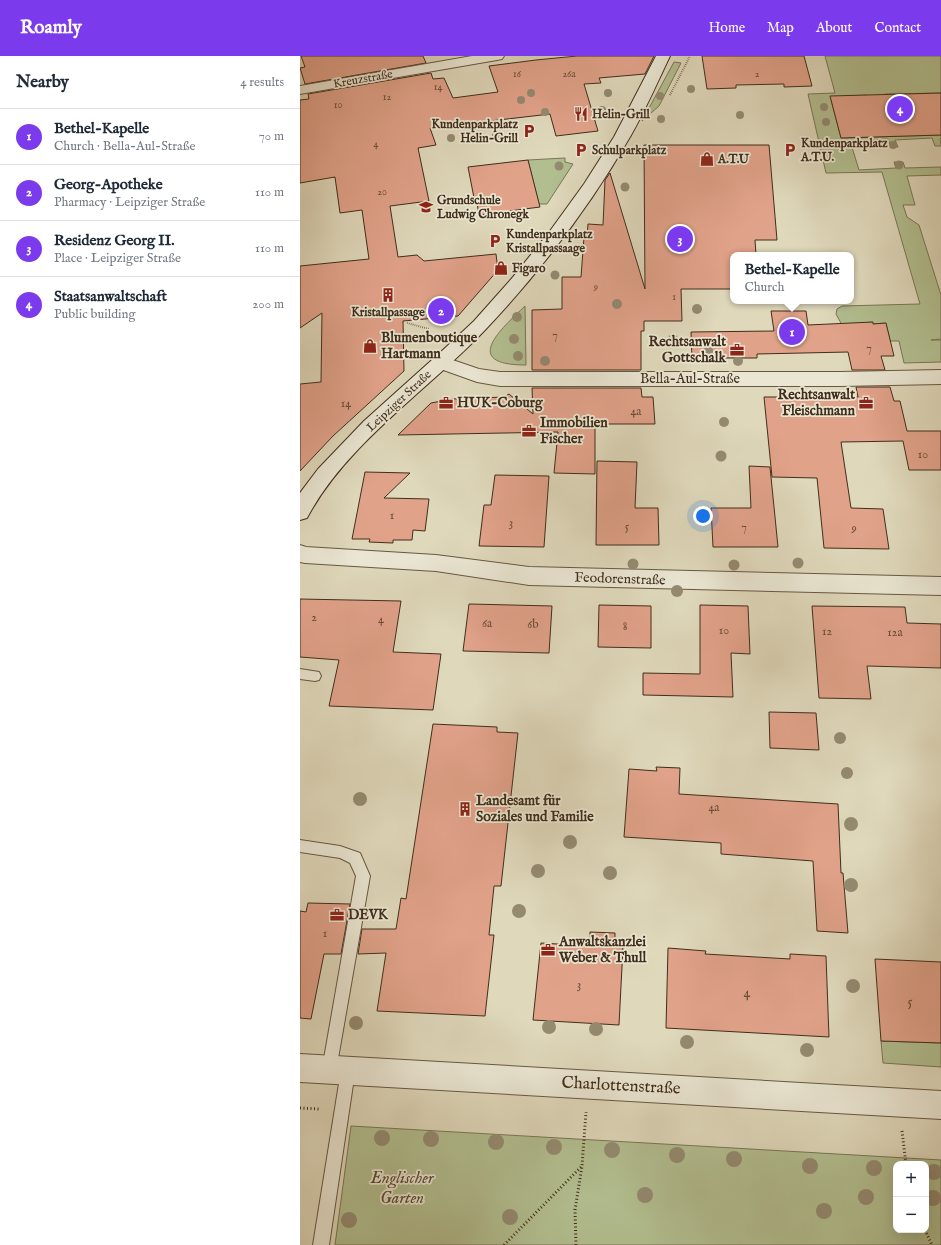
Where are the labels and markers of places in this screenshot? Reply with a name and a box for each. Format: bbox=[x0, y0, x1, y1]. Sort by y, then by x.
pin: 4 bbox=[887, 94, 913, 124]
restaurant icon: Helin-Grill bbox=[573, 106, 589, 122]
place label: Helin-Grill bbox=[592, 107, 651, 122]
place label: Kundenparkplatz Helin-Grill bbox=[431, 117, 519, 146]
parking icon: Kundenparkplatz Helin-Grill bbox=[521, 123, 537, 139]
place label: Kundenparkplatz A.T.U. bbox=[800, 136, 888, 165]
parking icon: Schulparkplatz bbox=[573, 142, 589, 158]
parking icon: Kundenparkplatz A.T.U. bbox=[782, 142, 798, 158]
place label: Schulparkplatz bbox=[592, 143, 667, 159]
shop icon: A.T.U bbox=[699, 151, 715, 167]
place label: A.T.U bbox=[717, 152, 750, 167]
place label: Grundschule Ludwig Chronegk bbox=[436, 193, 529, 223]
school or university icon: Grundschule Ludwig Chronegk bbox=[418, 199, 434, 215]
pin: 3 bbox=[667, 224, 693, 254]
place label: Kundenparkplatz Kristallpassaage bbox=[506, 227, 593, 257]
parking icon: Kundenparkplatz Kristallpassaage bbox=[487, 233, 503, 249]
shop icon: Figaro bbox=[493, 260, 509, 276]
place label: Figaro bbox=[512, 261, 546, 277]
building icon: Kristallpassage bbox=[380, 287, 396, 303]
pin: 2 bbox=[428, 296, 454, 326]
place label: Kristallpassage bbox=[351, 305, 425, 321]
pin: 1 bbox=[779, 317, 805, 347]
place label: Blumenboutique Hartmann bbox=[381, 329, 478, 363]
place label: Rechtsanwalt Gottschalk bbox=[649, 333, 727, 367]
shop icon: Blumenboutique Hartmann bbox=[362, 338, 378, 354]
office icon: Rechtsanwalt Gottschalk bbox=[729, 342, 745, 358]
place label: Rechtsanwalt Fleischmann bbox=[778, 386, 856, 420]
place label: HUK-Coburg bbox=[457, 394, 544, 412]
office icon: HUK-Coburg bbox=[438, 395, 454, 411]
office icon: Rechtsanwalt Fleischmann bbox=[858, 395, 874, 411]
place label: Immobilien Fischer bbox=[540, 414, 608, 448]
office icon: Immobilien Fischer bbox=[521, 423, 537, 439]
place label: Landesamt für Soziales und Familie bbox=[476, 792, 594, 826]
building icon: Landesamt für Soziales und Familie bbox=[457, 801, 473, 817]
place label: DEVK bbox=[348, 906, 389, 924]
office icon: DEVK bbox=[329, 907, 345, 923]
place label: Anwaltskanzlei Weber & Thull bbox=[558, 933, 647, 967]
office icon: Anwaltskanzlei Weber & Thull bbox=[540, 942, 556, 958]

